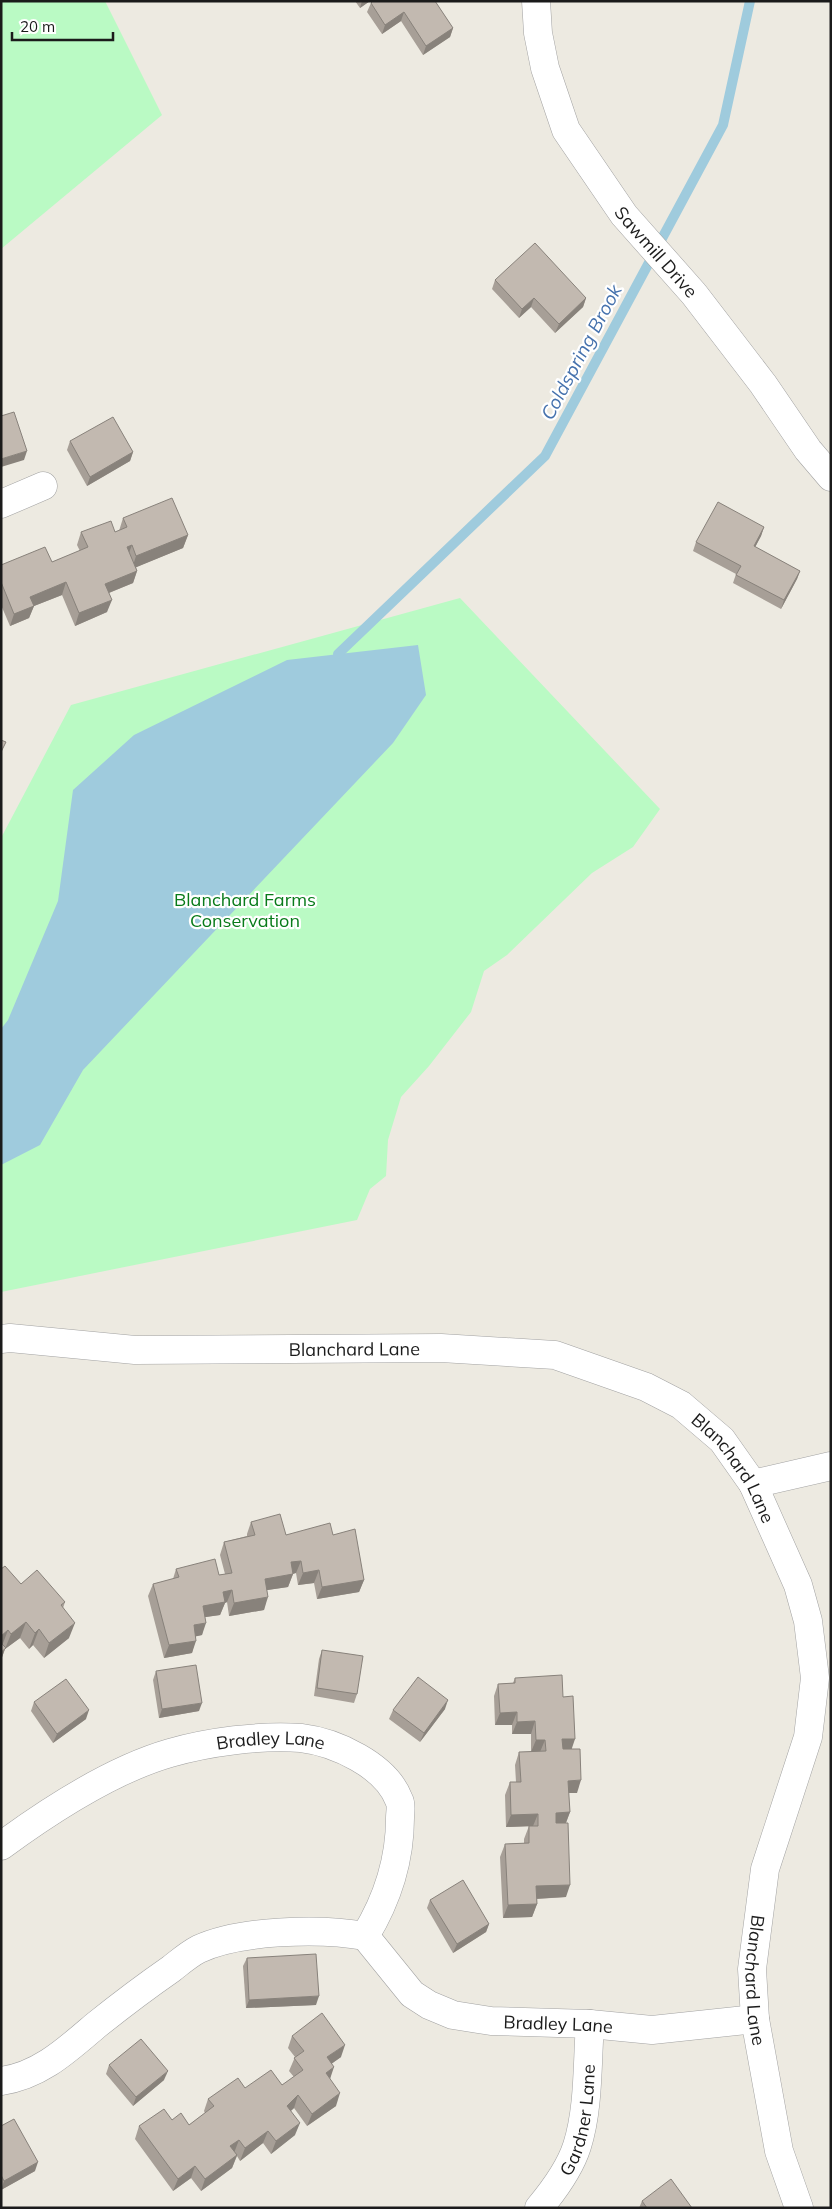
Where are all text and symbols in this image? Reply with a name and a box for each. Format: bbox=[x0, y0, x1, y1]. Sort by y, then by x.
scale bar bbox=[12, 10, 114, 42]
text: 20 m bbox=[20, 17, 55, 36]
street label: Sawmill Drive bbox=[610, 202, 703, 302]
water label: Coldspring Brook bbox=[535, 279, 627, 424]
park label: Blanchard Farms Conservation bbox=[174, 888, 316, 932]
street label: Blanchard Lane bbox=[289, 1337, 420, 1360]
street label: Blanchard Lane bbox=[687, 1408, 780, 1526]
street label: Bradley Lane bbox=[214, 1726, 328, 1754]
street label: Blanchard Lane bbox=[740, 1914, 771, 2047]
street label: Bradley Lane bbox=[503, 2010, 614, 2038]
street label: Gardner Lane bbox=[554, 2064, 599, 2180]

